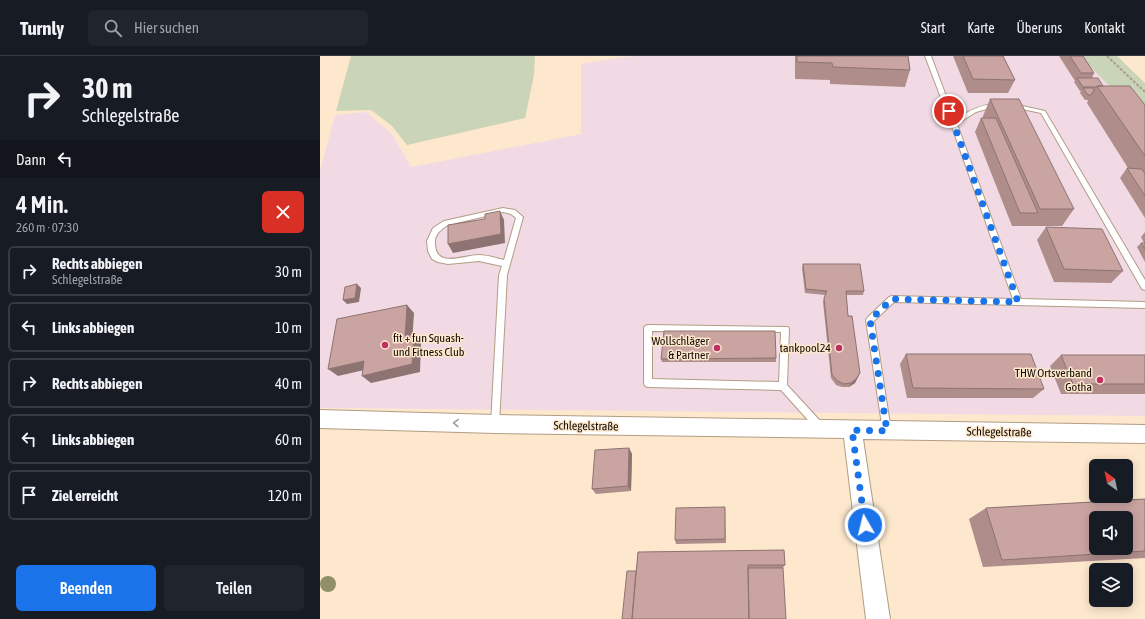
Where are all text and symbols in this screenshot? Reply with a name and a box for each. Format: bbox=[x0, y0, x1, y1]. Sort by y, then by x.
search box bbox=[88, 10, 368, 46]
text: Turnly bbox=[20, 17, 64, 39]
icon: search bbox=[102, 17, 124, 39]
text: Hier suchen bbox=[134, 19, 199, 36]
text: Start bbox=[921, 20, 945, 36]
text: Karte bbox=[967, 20, 995, 36]
text: Über uns bbox=[1017, 20, 1062, 36]
text: Kontakt bbox=[1084, 20, 1125, 36]
icon: right bbox=[16, 72, 68, 124]
text: 30 m bbox=[82, 72, 132, 104]
pin bbox=[932, 94, 966, 128]
icon: arrive bbox=[938, 100, 960, 122]
text: Schlegelstraße bbox=[82, 105, 180, 126]
icon: left bbox=[54, 148, 76, 170]
text: Dann bbox=[16, 151, 46, 168]
text: 4 Min. bbox=[16, 191, 68, 218]
button: close bbox=[262, 191, 304, 233]
text: 260 m · 07:30 bbox=[16, 220, 79, 235]
text: Rechts abbiegen bbox=[52, 255, 142, 272]
icon: right bbox=[18, 260, 40, 282]
text: 30 m bbox=[275, 263, 302, 280]
text: Schlegelstraße bbox=[52, 272, 122, 287]
icon: left bbox=[18, 316, 40, 338]
text: Links abbiegen bbox=[52, 319, 134, 336]
text: 10 m bbox=[275, 319, 302, 336]
place label: fit + fun Squash- und Fitness Club bbox=[393, 331, 465, 359]
place label: Wollschläger & Partner bbox=[651, 334, 709, 362]
marker: fit + fun Squash- und Fitness Club bbox=[380, 340, 390, 350]
place label: tankpool24 bbox=[779, 341, 831, 355]
marker: Wollschläger & Partner bbox=[712, 343, 722, 353]
marker: tankpool24 bbox=[834, 343, 844, 353]
place label: THW Ortsverband Gotha bbox=[1015, 366, 1092, 394]
icon: right bbox=[18, 372, 40, 394]
text: Rechts abbiegen bbox=[52, 375, 142, 392]
text: 40 m bbox=[275, 375, 302, 392]
marker: THW Ortsverband Gotha bbox=[1095, 375, 1105, 385]
street label: Schlegelstraße bbox=[553, 418, 619, 434]
one-way arrow bbox=[453, 419, 459, 427]
street label: Schlegelstraße bbox=[966, 424, 1032, 440]
icon: left bbox=[18, 428, 40, 450]
text: Links abbiegen bbox=[52, 431, 134, 448]
text: 60 m bbox=[275, 431, 302, 448]
north arrow bbox=[1089, 459, 1133, 503]
map controls bbox=[1089, 459, 1133, 607]
icon: arrive bbox=[18, 484, 40, 506]
text: Ziel erreicht bbox=[52, 487, 118, 504]
text: 120 m bbox=[268, 487, 302, 504]
position arrow bbox=[844, 504, 886, 546]
button: sound bbox=[1089, 511, 1133, 555]
button: layers bbox=[1089, 563, 1133, 607]
button: Beenden bbox=[16, 565, 156, 611]
button: Teilen bbox=[164, 565, 304, 611]

